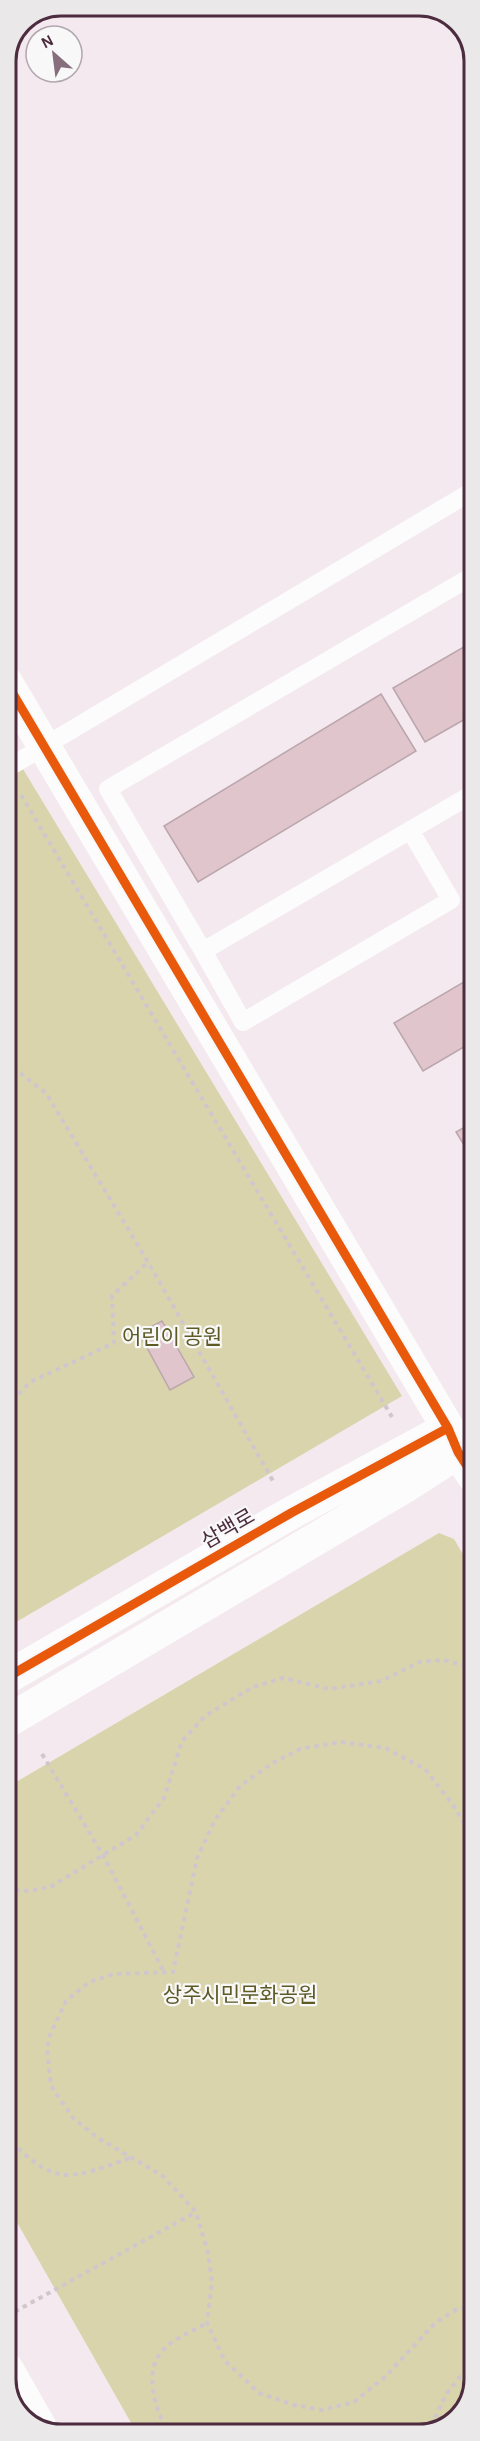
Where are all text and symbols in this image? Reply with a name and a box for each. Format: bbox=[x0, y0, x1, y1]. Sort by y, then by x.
north arrow bbox=[24, 24, 84, 84]
text: N bbox=[39, 32, 56, 51]
park label: 어린이 공원 bbox=[122, 1326, 222, 1348]
street label: 삼백로 bbox=[197, 1505, 258, 1553]
park label: 상주시민문화공원 bbox=[163, 1984, 317, 2006]

